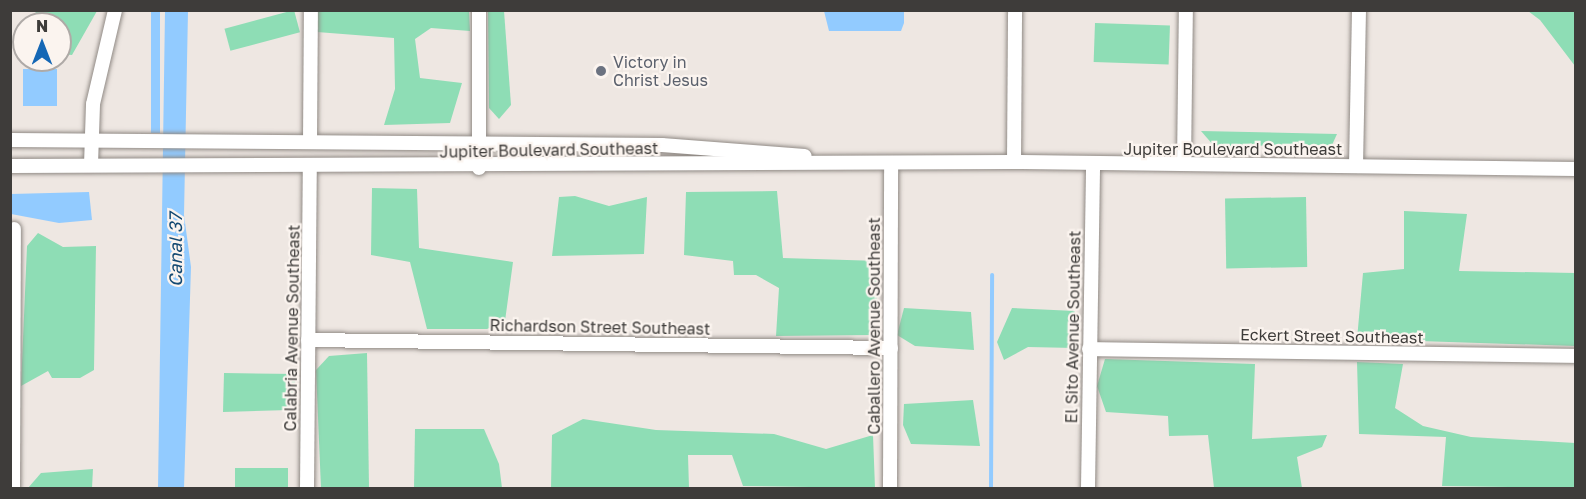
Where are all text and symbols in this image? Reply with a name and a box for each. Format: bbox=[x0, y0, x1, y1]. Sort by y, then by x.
north arrow bbox=[12, 12, 72, 72]
text: N bbox=[36, 16, 48, 36]
place label: Victory in Christ Jesus bbox=[613, 52, 708, 90]
marker: Victory in Christ Jesus bbox=[594, 64, 608, 78]
street label: Jupiter Boulevard Southeast bbox=[439, 138, 659, 162]
street label: Jupiter Boulevard Southeast bbox=[1124, 139, 1342, 159]
water label: Canal 37 bbox=[164, 213, 186, 287]
street label: Caballero Avenue Southeast bbox=[864, 217, 884, 435]
street label: Calabria Avenue Southeast bbox=[281, 224, 303, 432]
street label: El Sito Avenue Southeast bbox=[1062, 230, 1084, 424]
street label: Richardson Street Southeast bbox=[489, 315, 711, 339]
street label: Eckert Street Southeast bbox=[1240, 325, 1424, 347]

